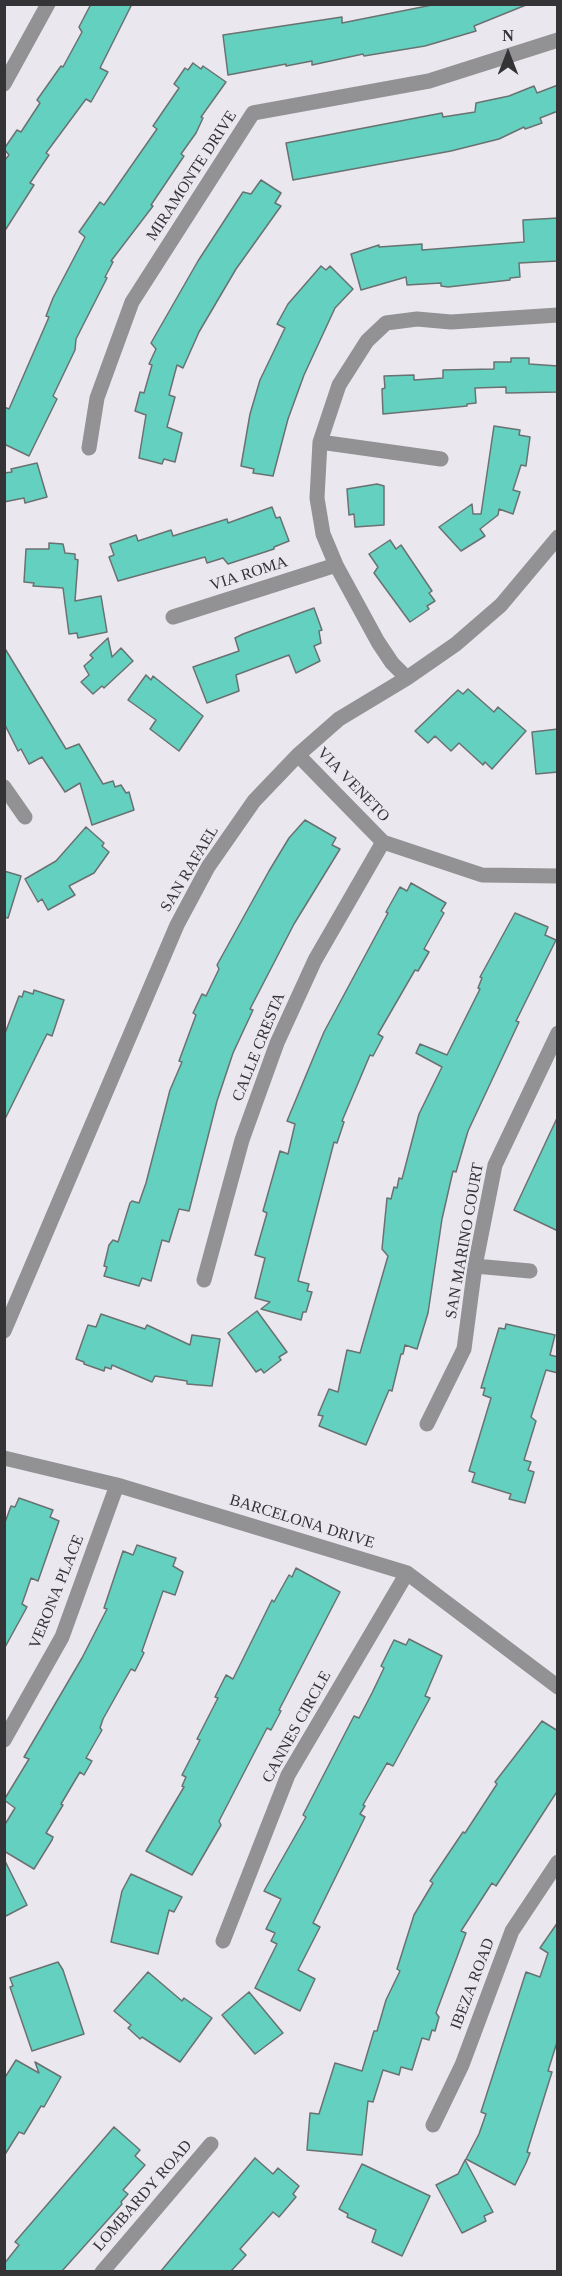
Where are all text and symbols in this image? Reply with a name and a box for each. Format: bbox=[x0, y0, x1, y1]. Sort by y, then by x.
north arrow bbox=[478, 24, 538, 84]
text: N bbox=[502, 27, 514, 44]
street label: MIRAMONTE DRIVE bbox=[143, 107, 241, 245]
street label: VIA ROMA bbox=[208, 552, 290, 596]
street label: VIA VENETO bbox=[313, 744, 393, 826]
street label: SAN RAFAEL bbox=[157, 822, 223, 916]
street label: CALLE CRESTA bbox=[228, 990, 290, 1104]
street label: SAN MARINO COURT bbox=[442, 1161, 488, 1321]
street label: BARCELONA DRIVE bbox=[227, 1491, 377, 1553]
street label: VERONA PLACE bbox=[25, 1532, 89, 1652]
street label: CANNES CIRCLE bbox=[258, 1668, 336, 1786]
street label: IBEZA ROAD bbox=[447, 1936, 499, 2032]
street label: LOMBARDY ROAD bbox=[90, 2137, 196, 2255]

